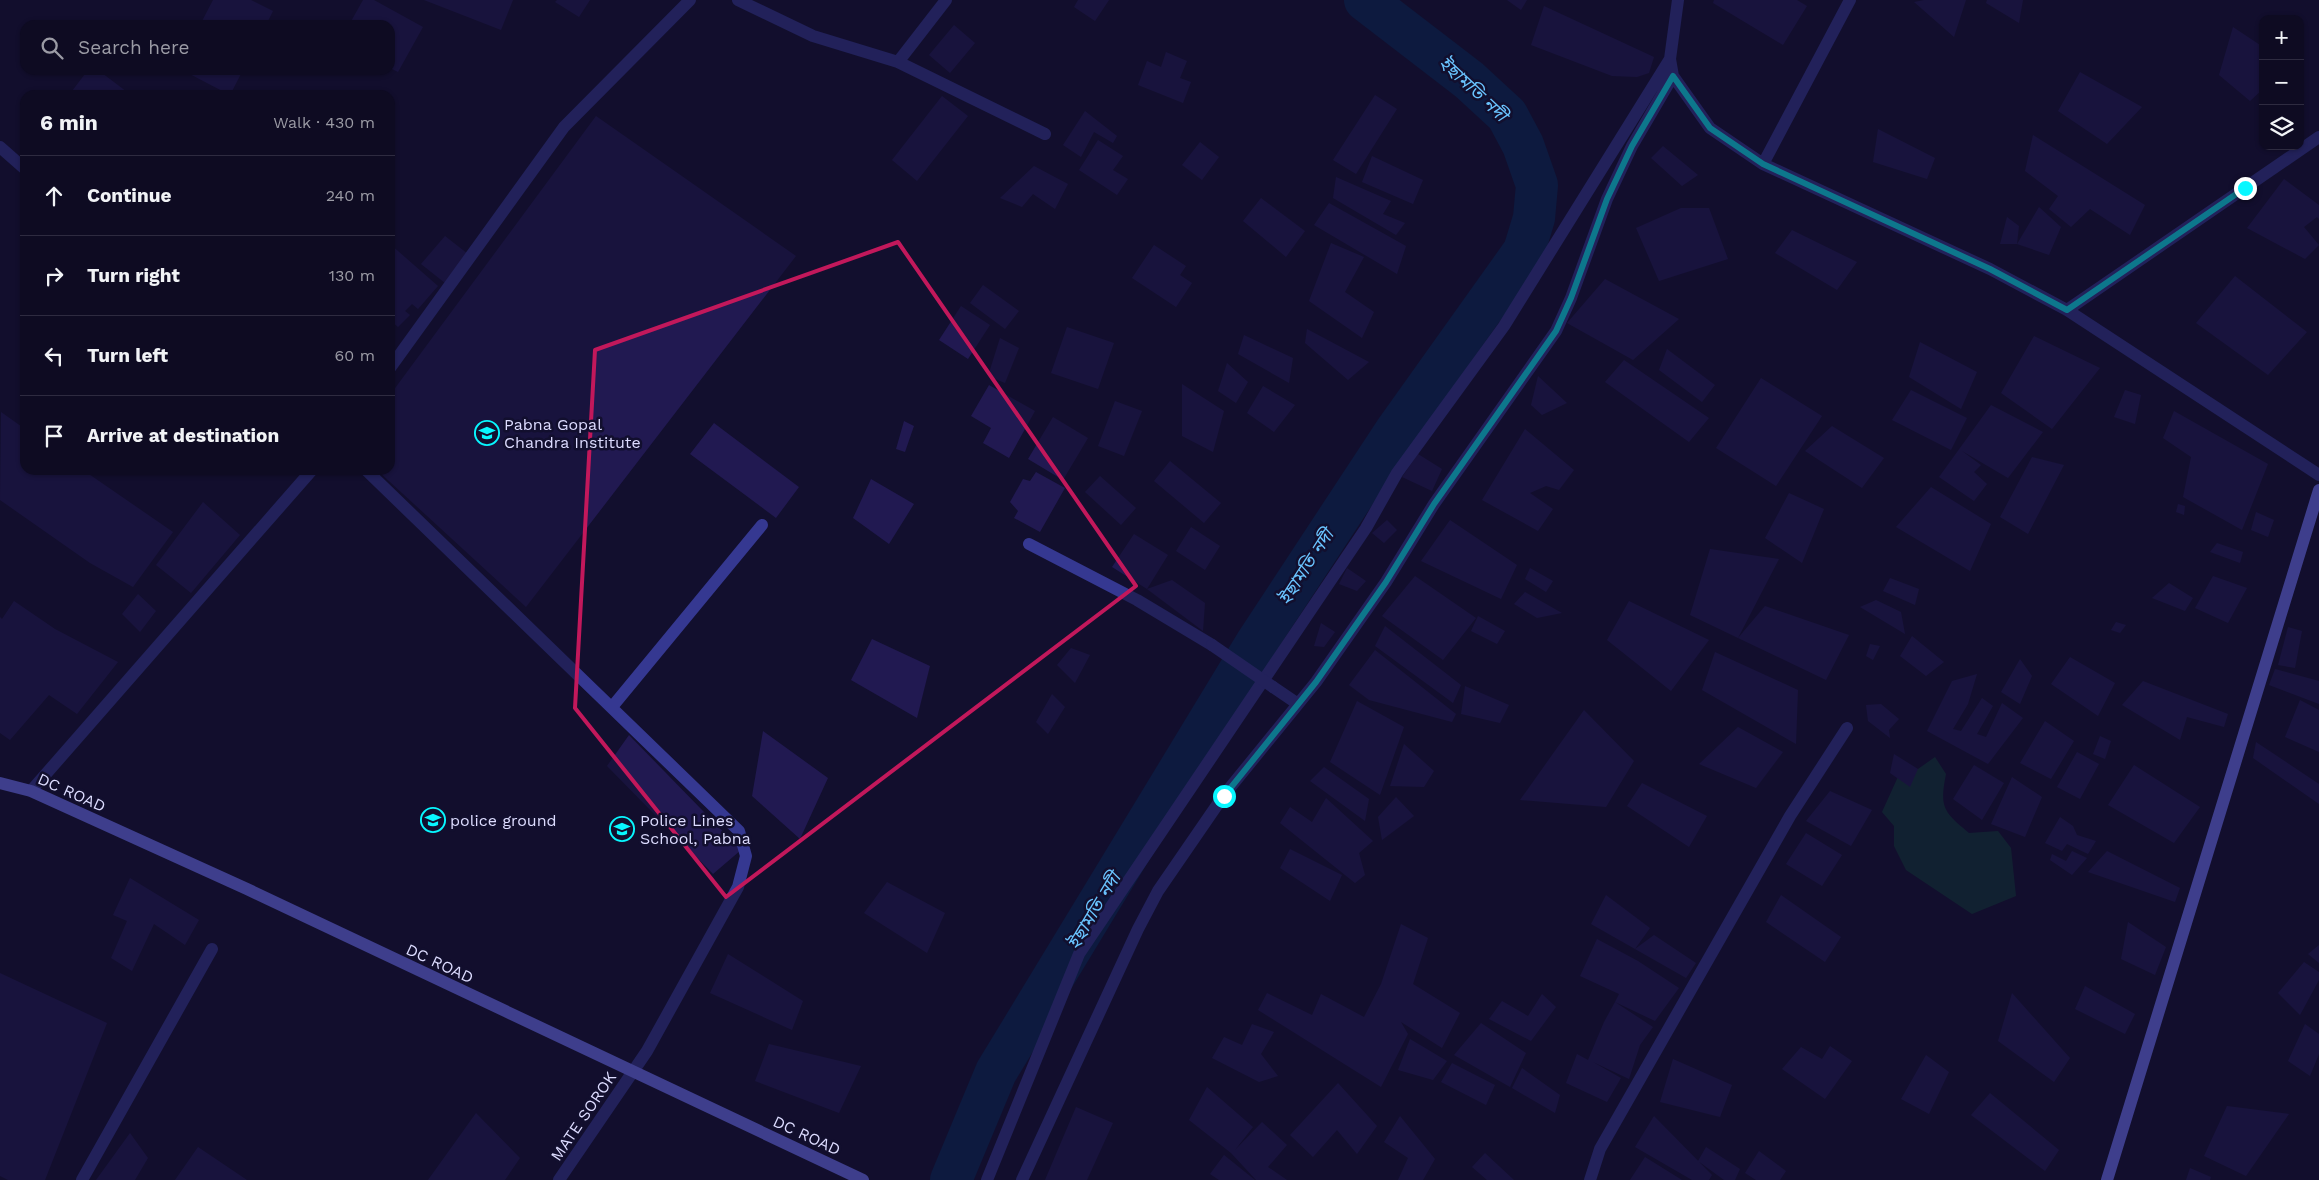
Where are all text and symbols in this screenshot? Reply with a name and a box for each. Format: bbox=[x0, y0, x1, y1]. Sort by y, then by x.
map controls bbox=[2259, 15, 2304, 150]
button: + bbox=[2259, 15, 2304, 60]
search box bbox=[20, 20, 395, 75]
icon: search bbox=[38, 34, 66, 62]
text: Search here bbox=[78, 36, 189, 59]
water label: ইছামতি নদী bbox=[1435, 52, 1514, 128]
button: − bbox=[2259, 60, 2304, 105]
button: layers bbox=[2259, 105, 2304, 150]
text: 6 min bbox=[40, 110, 98, 135]
text: Walk · 430 m bbox=[273, 113, 375, 132]
route end bbox=[2234, 177, 2257, 200]
icon: ahead bbox=[40, 182, 68, 210]
text: Continue bbox=[87, 184, 171, 207]
text: 240 m bbox=[326, 186, 375, 205]
icon: right bbox=[40, 262, 68, 290]
text: Turn right bbox=[87, 264, 180, 287]
text: 130 m bbox=[329, 266, 375, 285]
icon: left bbox=[40, 342, 68, 370]
text: Turn left bbox=[87, 344, 168, 367]
text: 60 m bbox=[335, 346, 375, 365]
place label: Pabna Gopal Chandra Institute bbox=[504, 415, 641, 452]
school or university icon: Pabna Gopal Chandra Institute bbox=[474, 420, 500, 446]
icon: arrive bbox=[40, 422, 68, 450]
text: Arrive at destination bbox=[87, 424, 279, 447]
water label: ইছামতি নদী bbox=[1273, 522, 1339, 608]
street label: DC ROAD bbox=[35, 769, 109, 816]
route start bbox=[1213, 785, 1236, 808]
school or university icon: police ground bbox=[420, 807, 446, 833]
place label: police ground bbox=[450, 811, 557, 830]
place label: Police Lines School, Pabna bbox=[640, 811, 751, 848]
school or university icon: Police Lines School, Pabna bbox=[609, 816, 635, 842]
water label: ইছামতি নদী bbox=[1063, 866, 1126, 953]
street label: DC ROAD bbox=[403, 940, 477, 987]
street label: MATE SOROK bbox=[547, 1068, 620, 1164]
street label: DC ROAD bbox=[770, 1112, 844, 1159]

